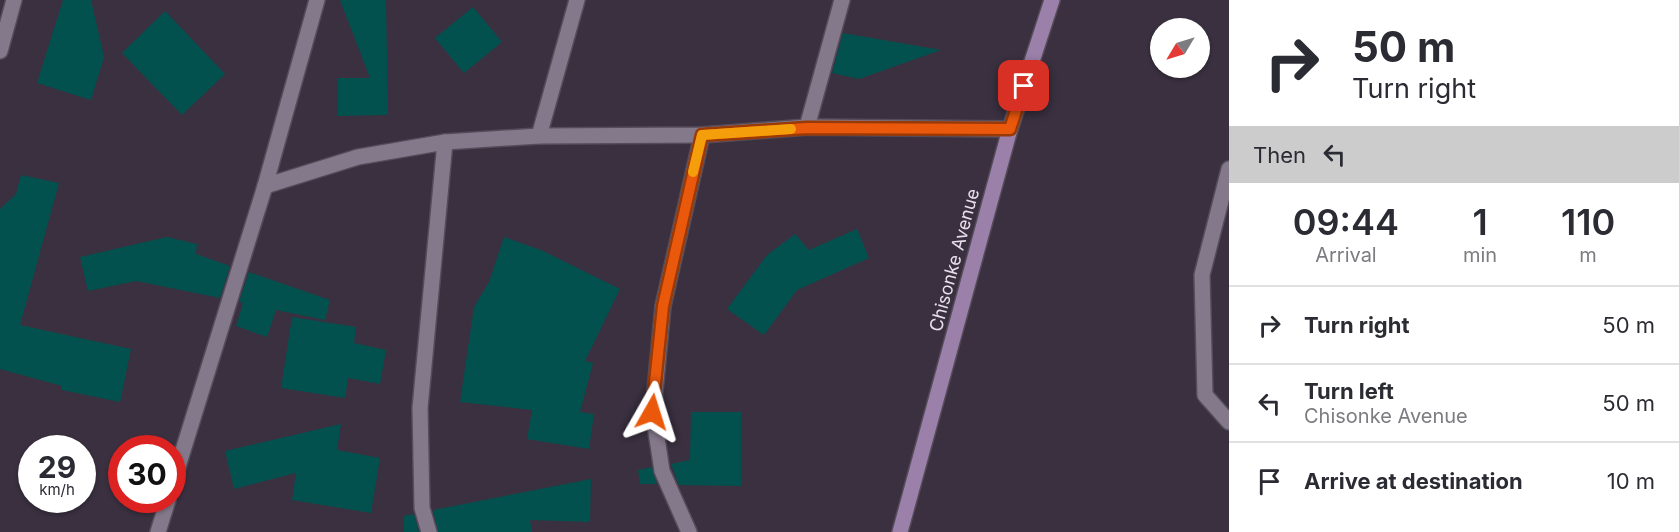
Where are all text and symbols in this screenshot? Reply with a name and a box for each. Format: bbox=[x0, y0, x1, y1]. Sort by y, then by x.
north arrow bbox=[1150, 18, 1210, 78]
map controls bbox=[1150, 18, 1210, 78]
text: 50 m bbox=[1352, 21, 1455, 72]
icon: right bbox=[1253, 24, 1331, 102]
pin bbox=[998, 60, 1049, 111]
icon: arrive bbox=[1007, 69, 1040, 102]
text: Turn right bbox=[1352, 72, 1476, 105]
icon: left bbox=[1318, 138, 1351, 171]
text: Then bbox=[1253, 142, 1306, 168]
street label: Chisonke Avenue bbox=[925, 186, 983, 334]
text: 09:44 bbox=[1293, 200, 1399, 244]
text: 1 bbox=[1472, 200, 1488, 244]
text: 110 bbox=[1561, 200, 1615, 244]
text: Arrival bbox=[1315, 243, 1377, 267]
text: min bbox=[1463, 243, 1497, 267]
text: m bbox=[1579, 243, 1597, 267]
icon: right bbox=[1253, 309, 1286, 342]
text: Turn right bbox=[1304, 312, 1410, 338]
text: 50 m bbox=[1602, 312, 1655, 338]
text: Turn left bbox=[1304, 378, 1394, 404]
position arrow bbox=[620, 380, 684, 444]
icon: left bbox=[1253, 387, 1286, 420]
text: 50 m bbox=[1602, 390, 1655, 416]
text: Chisonke Avenue bbox=[1304, 404, 1468, 428]
speed limit sign: 30 bbox=[108, 435, 186, 513]
text: 29 bbox=[38, 449, 76, 485]
icon: arrive bbox=[1253, 465, 1286, 498]
text: Arrive at destination bbox=[1304, 468, 1523, 494]
text: 10 m bbox=[1607, 468, 1655, 494]
text: km/h bbox=[39, 480, 75, 499]

